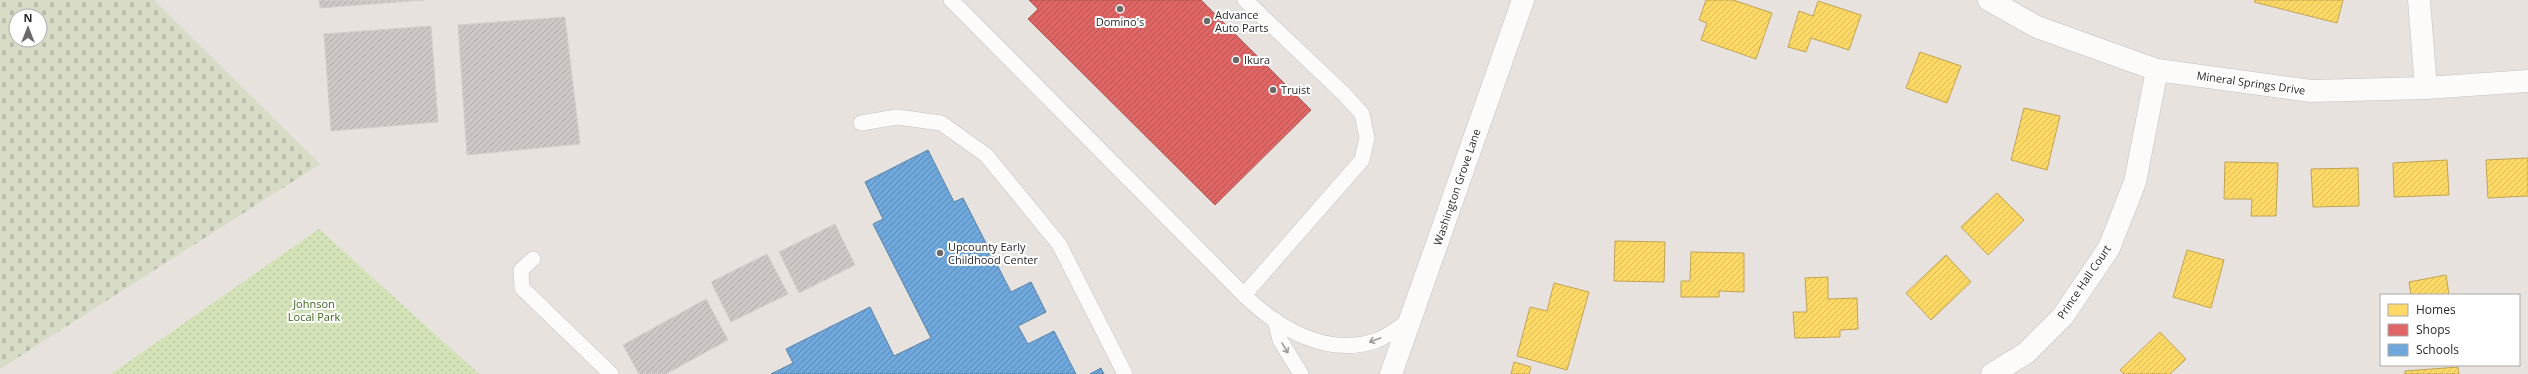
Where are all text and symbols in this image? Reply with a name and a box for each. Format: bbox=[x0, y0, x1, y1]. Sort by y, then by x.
marker: Domino's bbox=[1115, 4, 1125, 14]
place label: Advance Auto Parts bbox=[1215, 7, 1269, 35]
north arrow bbox=[8, 8, 48, 48]
text: N bbox=[24, 10, 32, 25]
place label: Domino's bbox=[1096, 14, 1144, 29]
marker: Advance Auto Parts bbox=[1202, 16, 1212, 26]
place label: Ikura bbox=[1244, 52, 1270, 67]
marker: Ikura bbox=[1231, 55, 1241, 65]
street label: Mineral Springs Drive bbox=[2196, 67, 2306, 98]
place label: Truist bbox=[1281, 82, 1310, 97]
marker: Truist bbox=[1268, 85, 1278, 95]
street label: Washington Grove Lane bbox=[1430, 127, 1484, 247]
place label: Upcounty Early Childhood Center bbox=[948, 239, 1038, 267]
street label: Prince Hall Court bbox=[2053, 242, 2114, 322]
marker: Upcounty Early Childhood Center bbox=[935, 248, 945, 258]
legend bbox=[2380, 294, 2520, 366]
park label: Johnson Local Park bbox=[288, 296, 340, 324]
text: Homes bbox=[2416, 301, 2456, 318]
text: Shops bbox=[2416, 321, 2451, 338]
one-way arrow bbox=[1370, 336, 1382, 344]
text: Schools bbox=[2416, 341, 2459, 358]
one-way arrow bbox=[1282, 342, 1290, 354]

